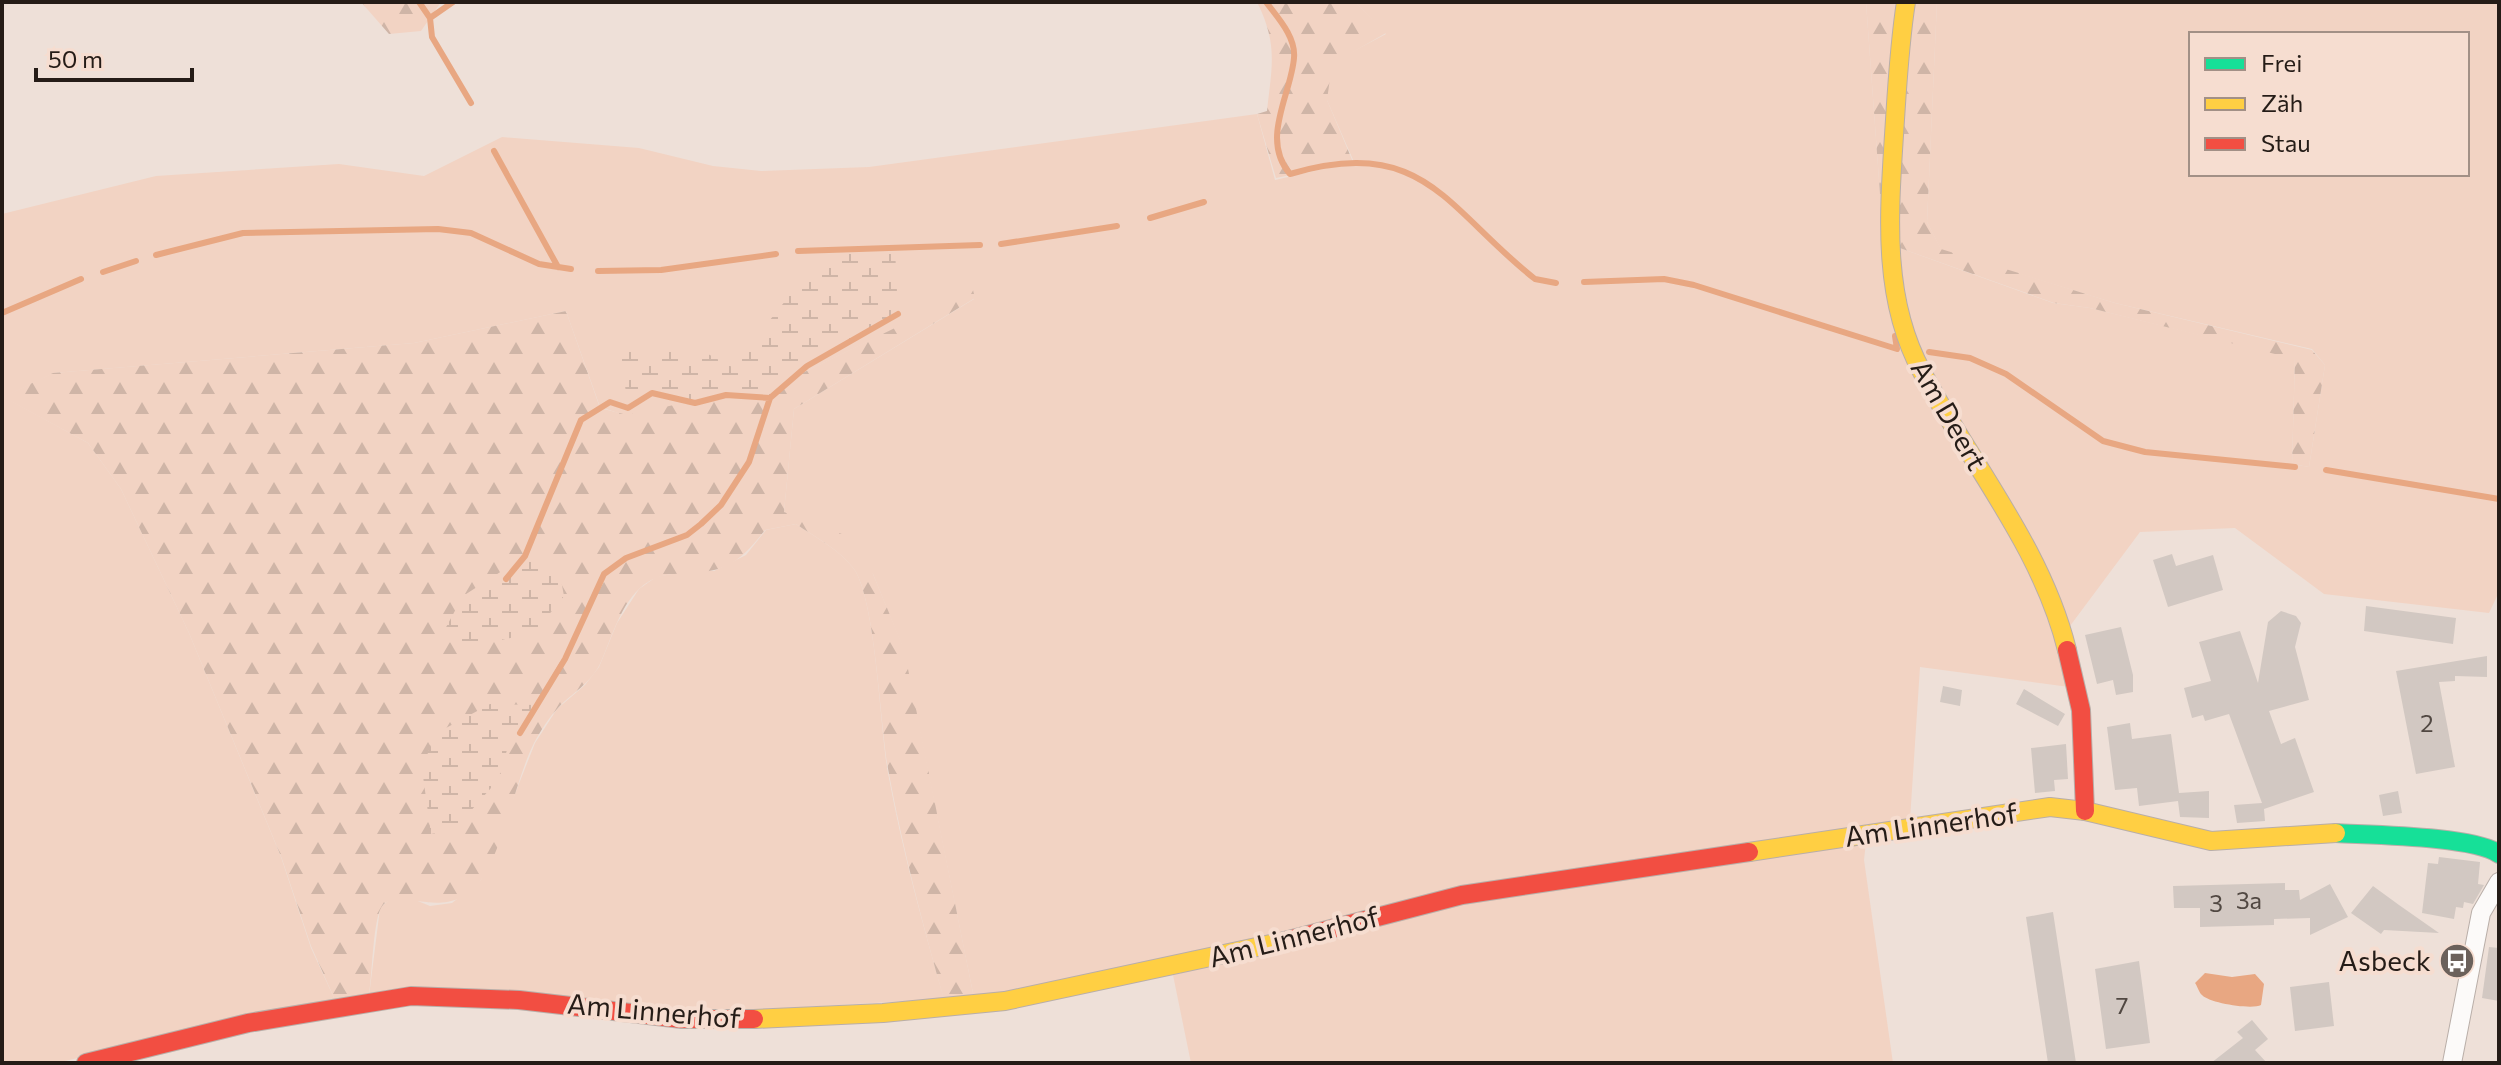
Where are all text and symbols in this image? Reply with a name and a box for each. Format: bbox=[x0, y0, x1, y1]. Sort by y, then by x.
scale bar bbox=[36, 32, 192, 82]
legend bbox=[2189, 32, 2469, 176]
text: 50 m bbox=[48, 44, 103, 73]
text: Frei bbox=[2261, 48, 2302, 77]
text: Zäh bbox=[2261, 88, 2303, 117]
text: Stau bbox=[2261, 128, 2311, 157]
street label: Am Deert bbox=[1905, 353, 1995, 476]
house number: 2 bbox=[2420, 708, 2434, 737]
street label: Am Linnerhof bbox=[1842, 795, 2019, 853]
house number: 3a bbox=[2236, 885, 2262, 914]
house number: 3 bbox=[2209, 888, 2223, 917]
street label: Am Linnerhof bbox=[1205, 898, 1382, 974]
bus stop icon: Asbeck bbox=[2438, 942, 2476, 980]
place label: Asbeck bbox=[2339, 943, 2431, 977]
street label: Am Linnerhof bbox=[566, 985, 742, 1035]
house number: 7 bbox=[2116, 990, 2128, 1019]

